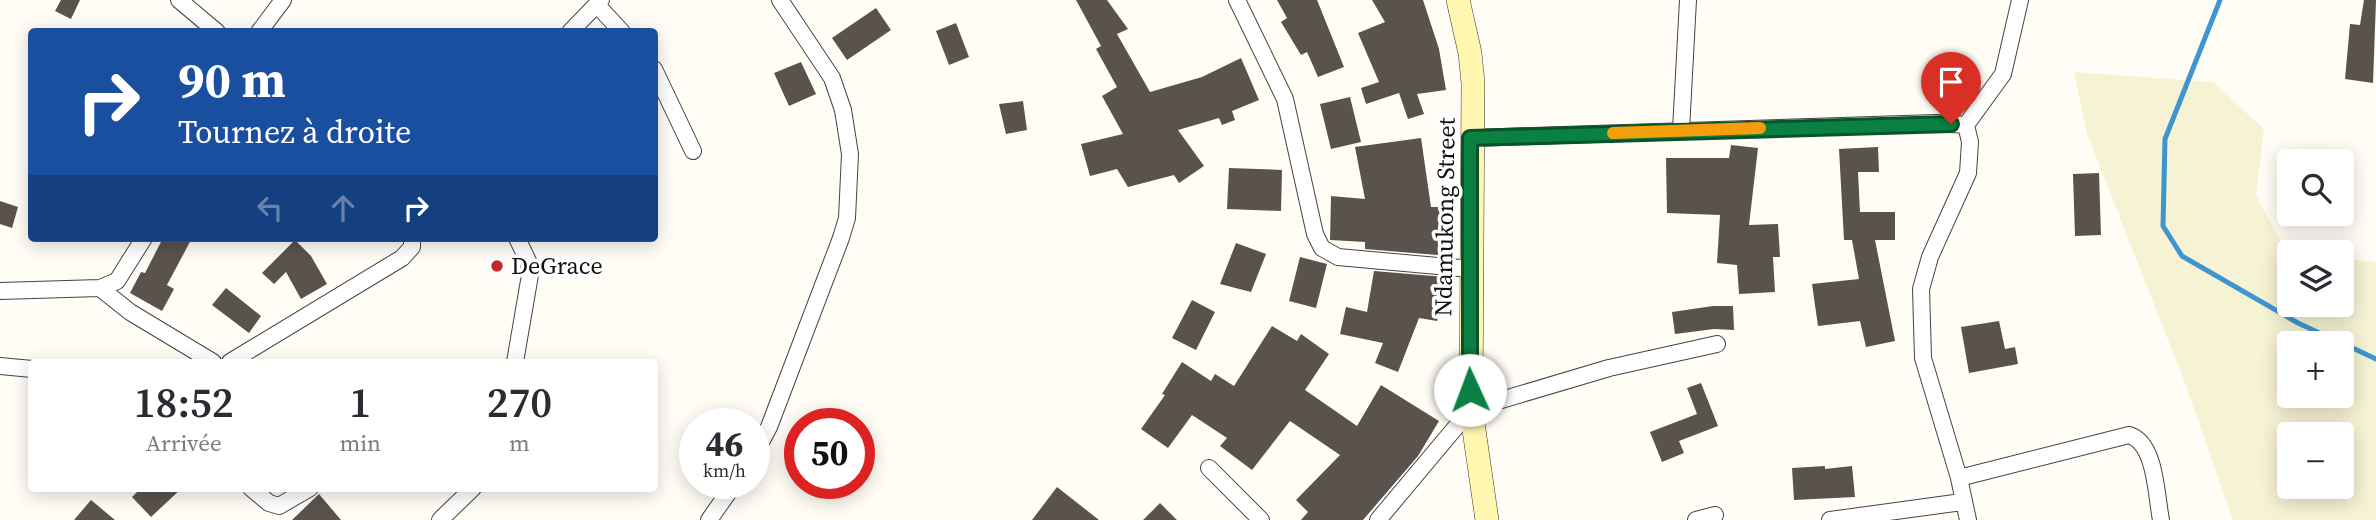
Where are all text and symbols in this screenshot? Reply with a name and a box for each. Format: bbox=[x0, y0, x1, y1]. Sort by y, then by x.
text: 90 m bbox=[178, 46, 286, 113]
pin bbox=[1921, 52, 1981, 124]
icon: right bbox=[63, 56, 154, 147]
icon: arrive bbox=[1932, 63, 1970, 101]
text: Tournez à droite bbox=[178, 110, 411, 154]
street label: Ndamukong Street bbox=[1426, 117, 1463, 317]
map controls bbox=[2277, 149, 2354, 499]
button: search bbox=[2277, 149, 2354, 226]
icon: left bbox=[251, 189, 289, 227]
icon: ahead bbox=[324, 189, 362, 227]
icon: right bbox=[397, 189, 435, 227]
button: layers bbox=[2277, 240, 2354, 317]
place label: DeGrace bbox=[511, 249, 603, 282]
marker: DeGrace bbox=[489, 258, 505, 274]
button: + bbox=[2277, 331, 2354, 408]
position arrow bbox=[1433, 353, 1507, 427]
text: 18:52 bbox=[134, 373, 234, 431]
text: 1 bbox=[349, 373, 371, 431]
text: 270 bbox=[487, 373, 552, 431]
speed limit sign: 50 bbox=[784, 408, 875, 499]
text: 46 bbox=[706, 420, 743, 468]
button: − bbox=[2277, 422, 2354, 499]
text: Arrivée bbox=[146, 427, 222, 459]
text: min bbox=[339, 427, 381, 459]
text: m bbox=[509, 427, 530, 459]
text: km/h bbox=[703, 458, 746, 483]

